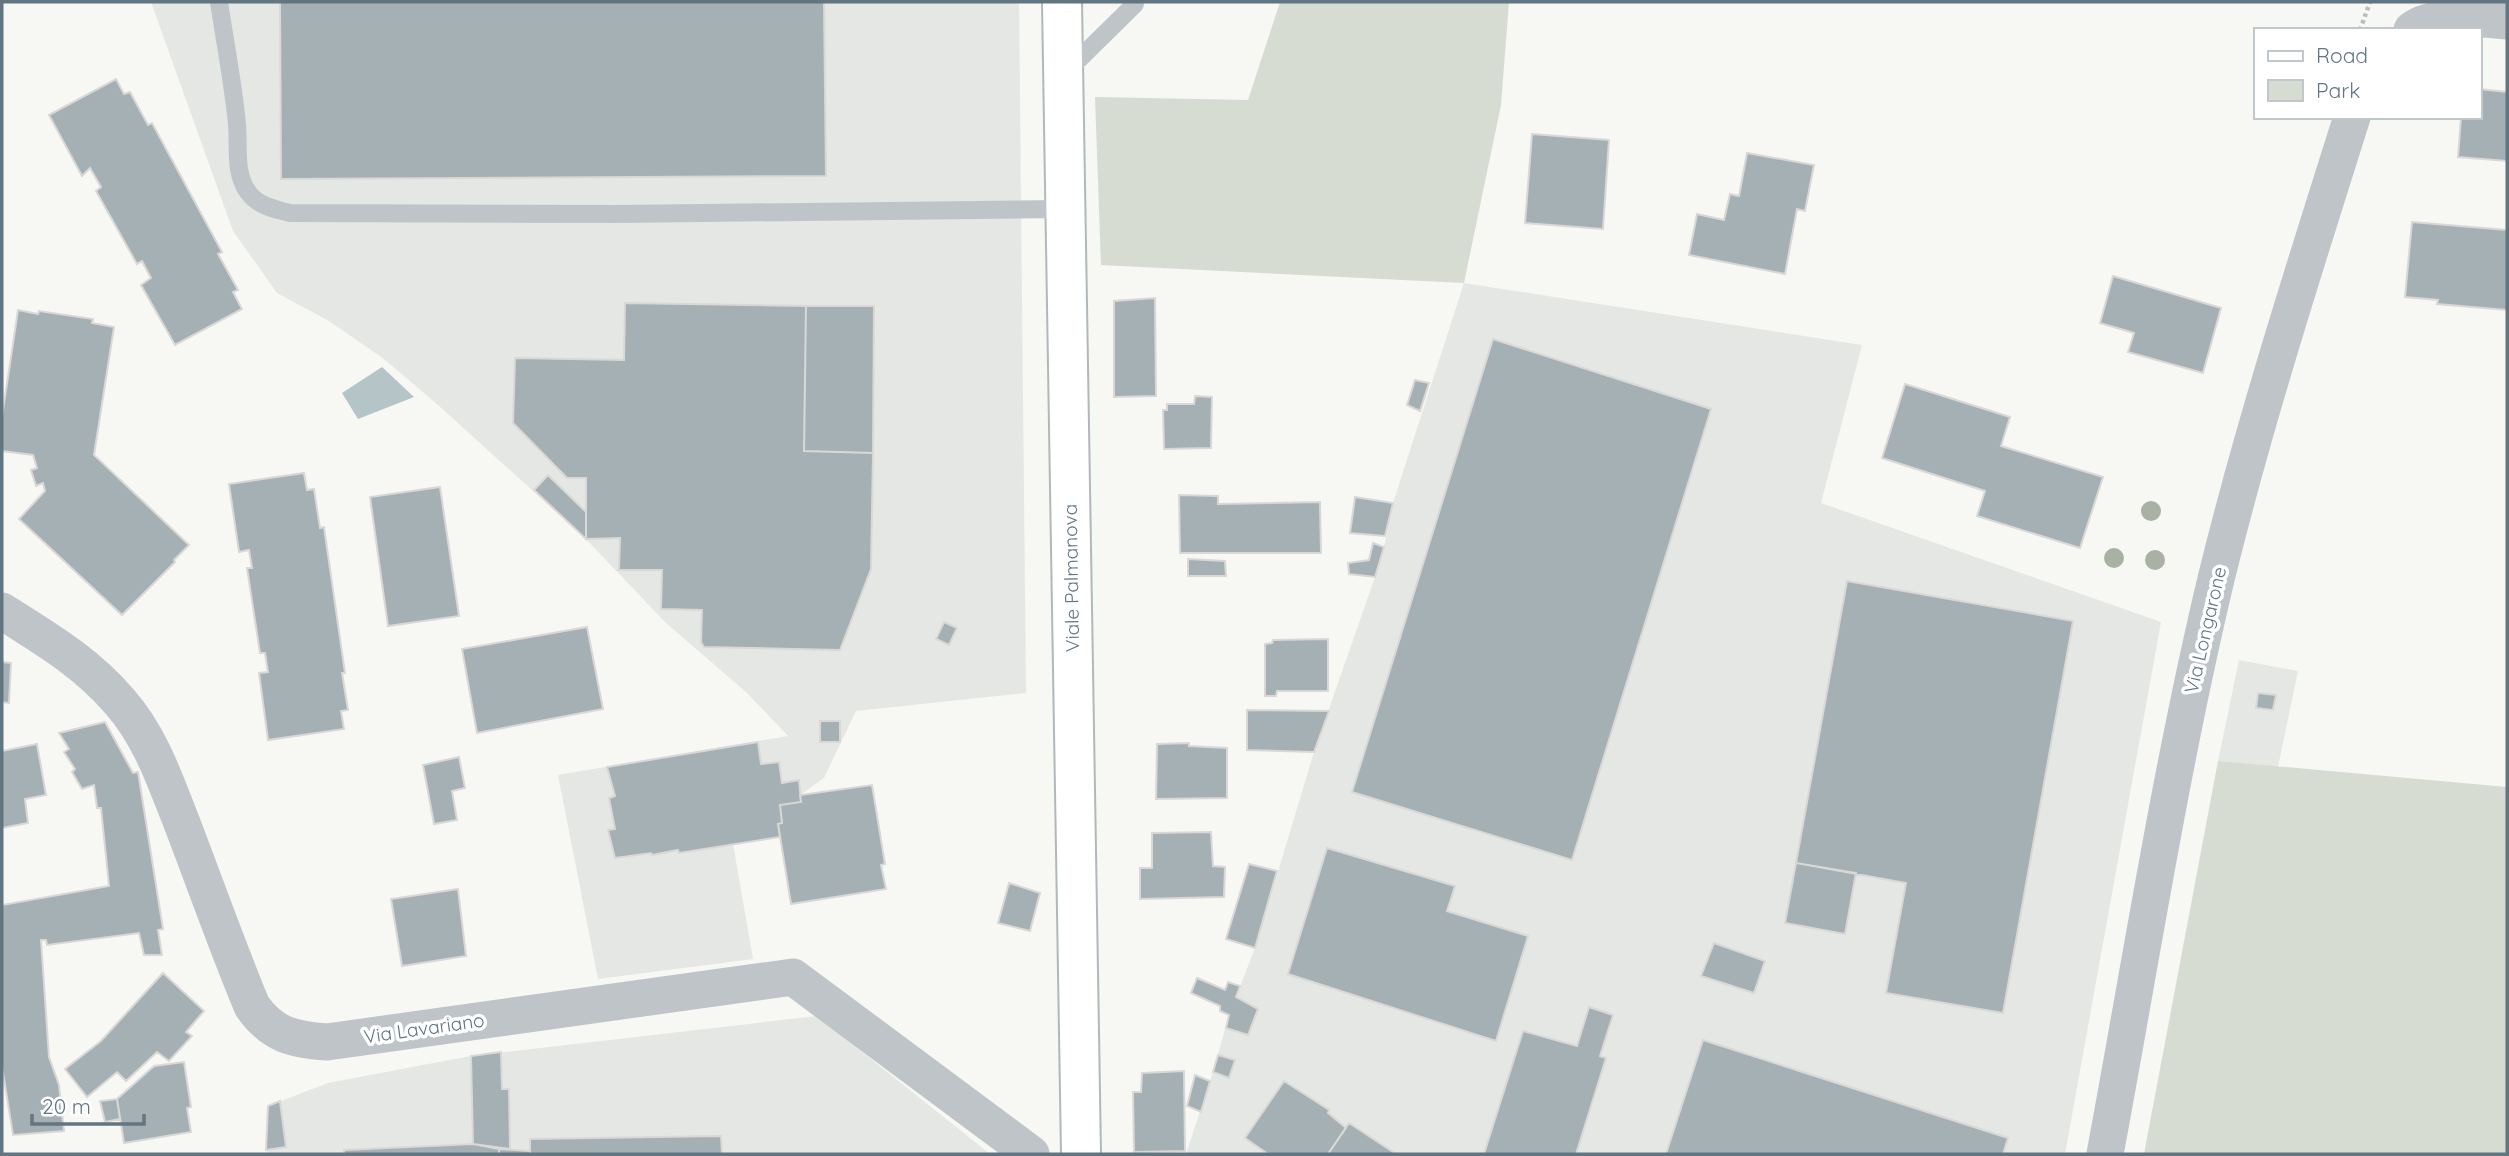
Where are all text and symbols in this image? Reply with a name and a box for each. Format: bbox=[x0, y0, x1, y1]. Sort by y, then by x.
legend bbox=[2254, 28, 2481, 119]
text: Road bbox=[2316, 42, 2368, 68]
text: Park bbox=[2316, 77, 2360, 103]
street label: Viale Palmanova bbox=[1058, 504, 1084, 652]
street label: Via Longarone bbox=[2179, 564, 2231, 696]
street label: Via Lavariano bbox=[362, 1008, 486, 1048]
scale bar bbox=[32, 1082, 144, 1126]
text: 20 m bbox=[42, 1093, 91, 1119]

